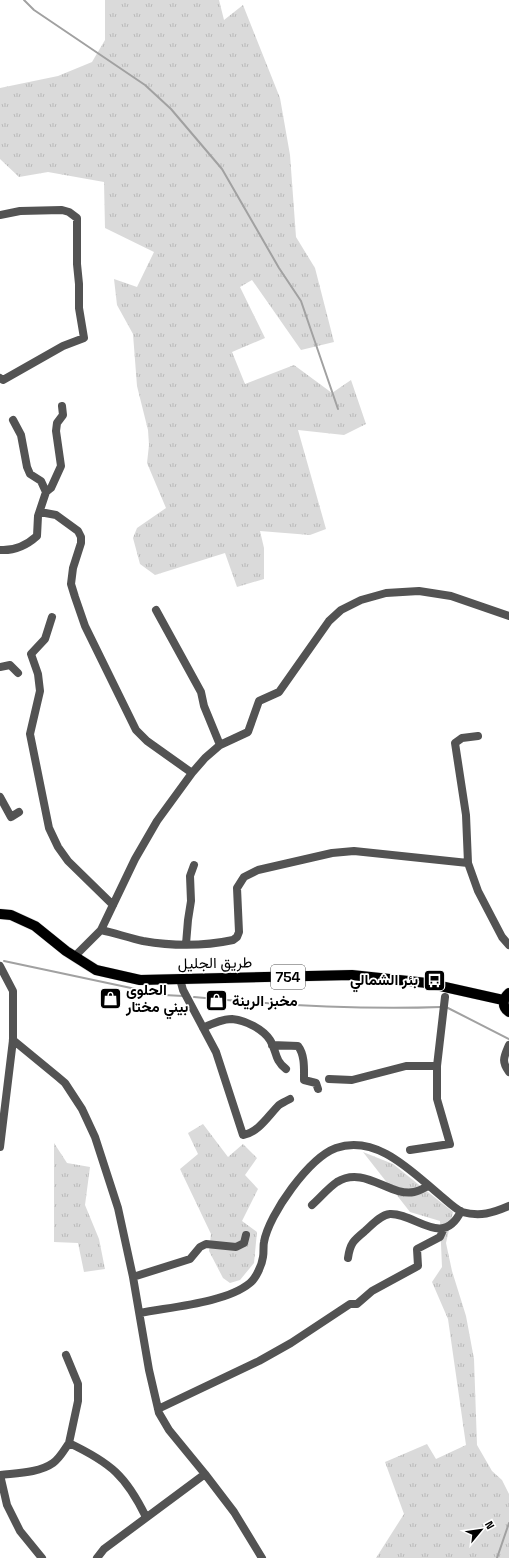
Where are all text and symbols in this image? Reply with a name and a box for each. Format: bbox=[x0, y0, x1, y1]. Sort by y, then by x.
street label: طريق الجليل bbox=[178, 952, 253, 974]
road number: 754 bbox=[271, 965, 305, 989]
bus stop icon: بئر الشمالي bbox=[421, 967, 447, 993]
place label: بئر الشمالي bbox=[350, 970, 418, 993]
place label: الحلوى بيني مختار bbox=[125, 980, 188, 1020]
shop icon: الحلوى بيني مختار bbox=[97, 986, 123, 1012]
shop icon: مخبز الرينة bbox=[203, 988, 229, 1014]
place label: مخبز الرينة bbox=[232, 991, 298, 1010]
north arrow bbox=[461, 1510, 501, 1550]
text: N bbox=[482, 1519, 498, 1532]

